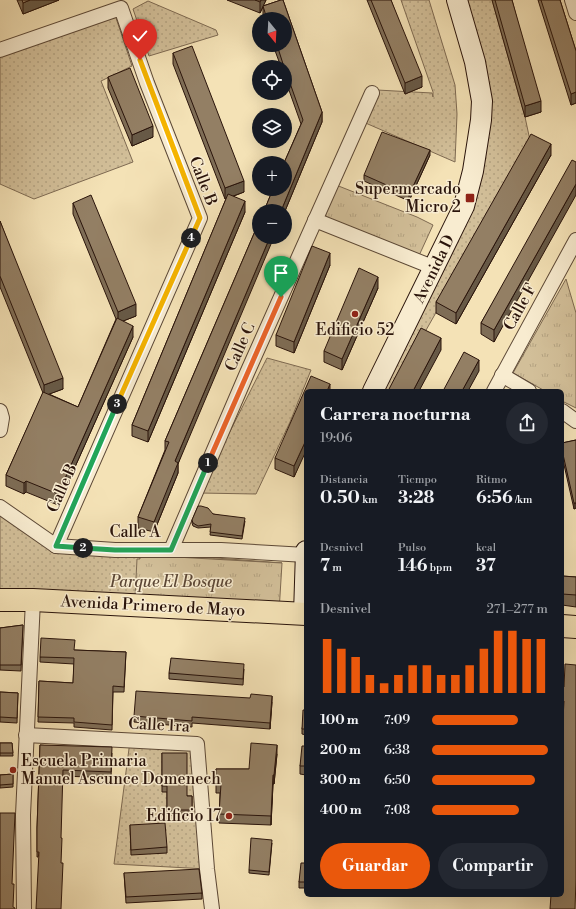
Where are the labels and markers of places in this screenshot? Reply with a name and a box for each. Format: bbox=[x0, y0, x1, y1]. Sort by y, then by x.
pin bbox=[123, 19, 157, 60]
place label: Supermercado Micro 2 bbox=[355, 179, 461, 217]
marker: Supermercado Micro 2 bbox=[464, 192, 476, 204]
pin: 4 bbox=[181, 228, 201, 248]
pin bbox=[264, 256, 298, 297]
marker: Edificio 52 bbox=[350, 309, 360, 319]
place label: Edificio 52 bbox=[316, 320, 394, 340]
pin: 3 bbox=[107, 394, 127, 414]
pin: 1 bbox=[198, 453, 218, 473]
pin: 2 bbox=[73, 538, 93, 558]
place label: Escuela Primaria Manuel Ascunce Domenech bbox=[21, 751, 221, 789]
marker: Escuela Primaria Manuel Ascunce Domenech bbox=[8, 765, 18, 775]
place label: Edificio 17 bbox=[146, 806, 221, 826]
marker: Edificio 17 bbox=[224, 811, 234, 821]

